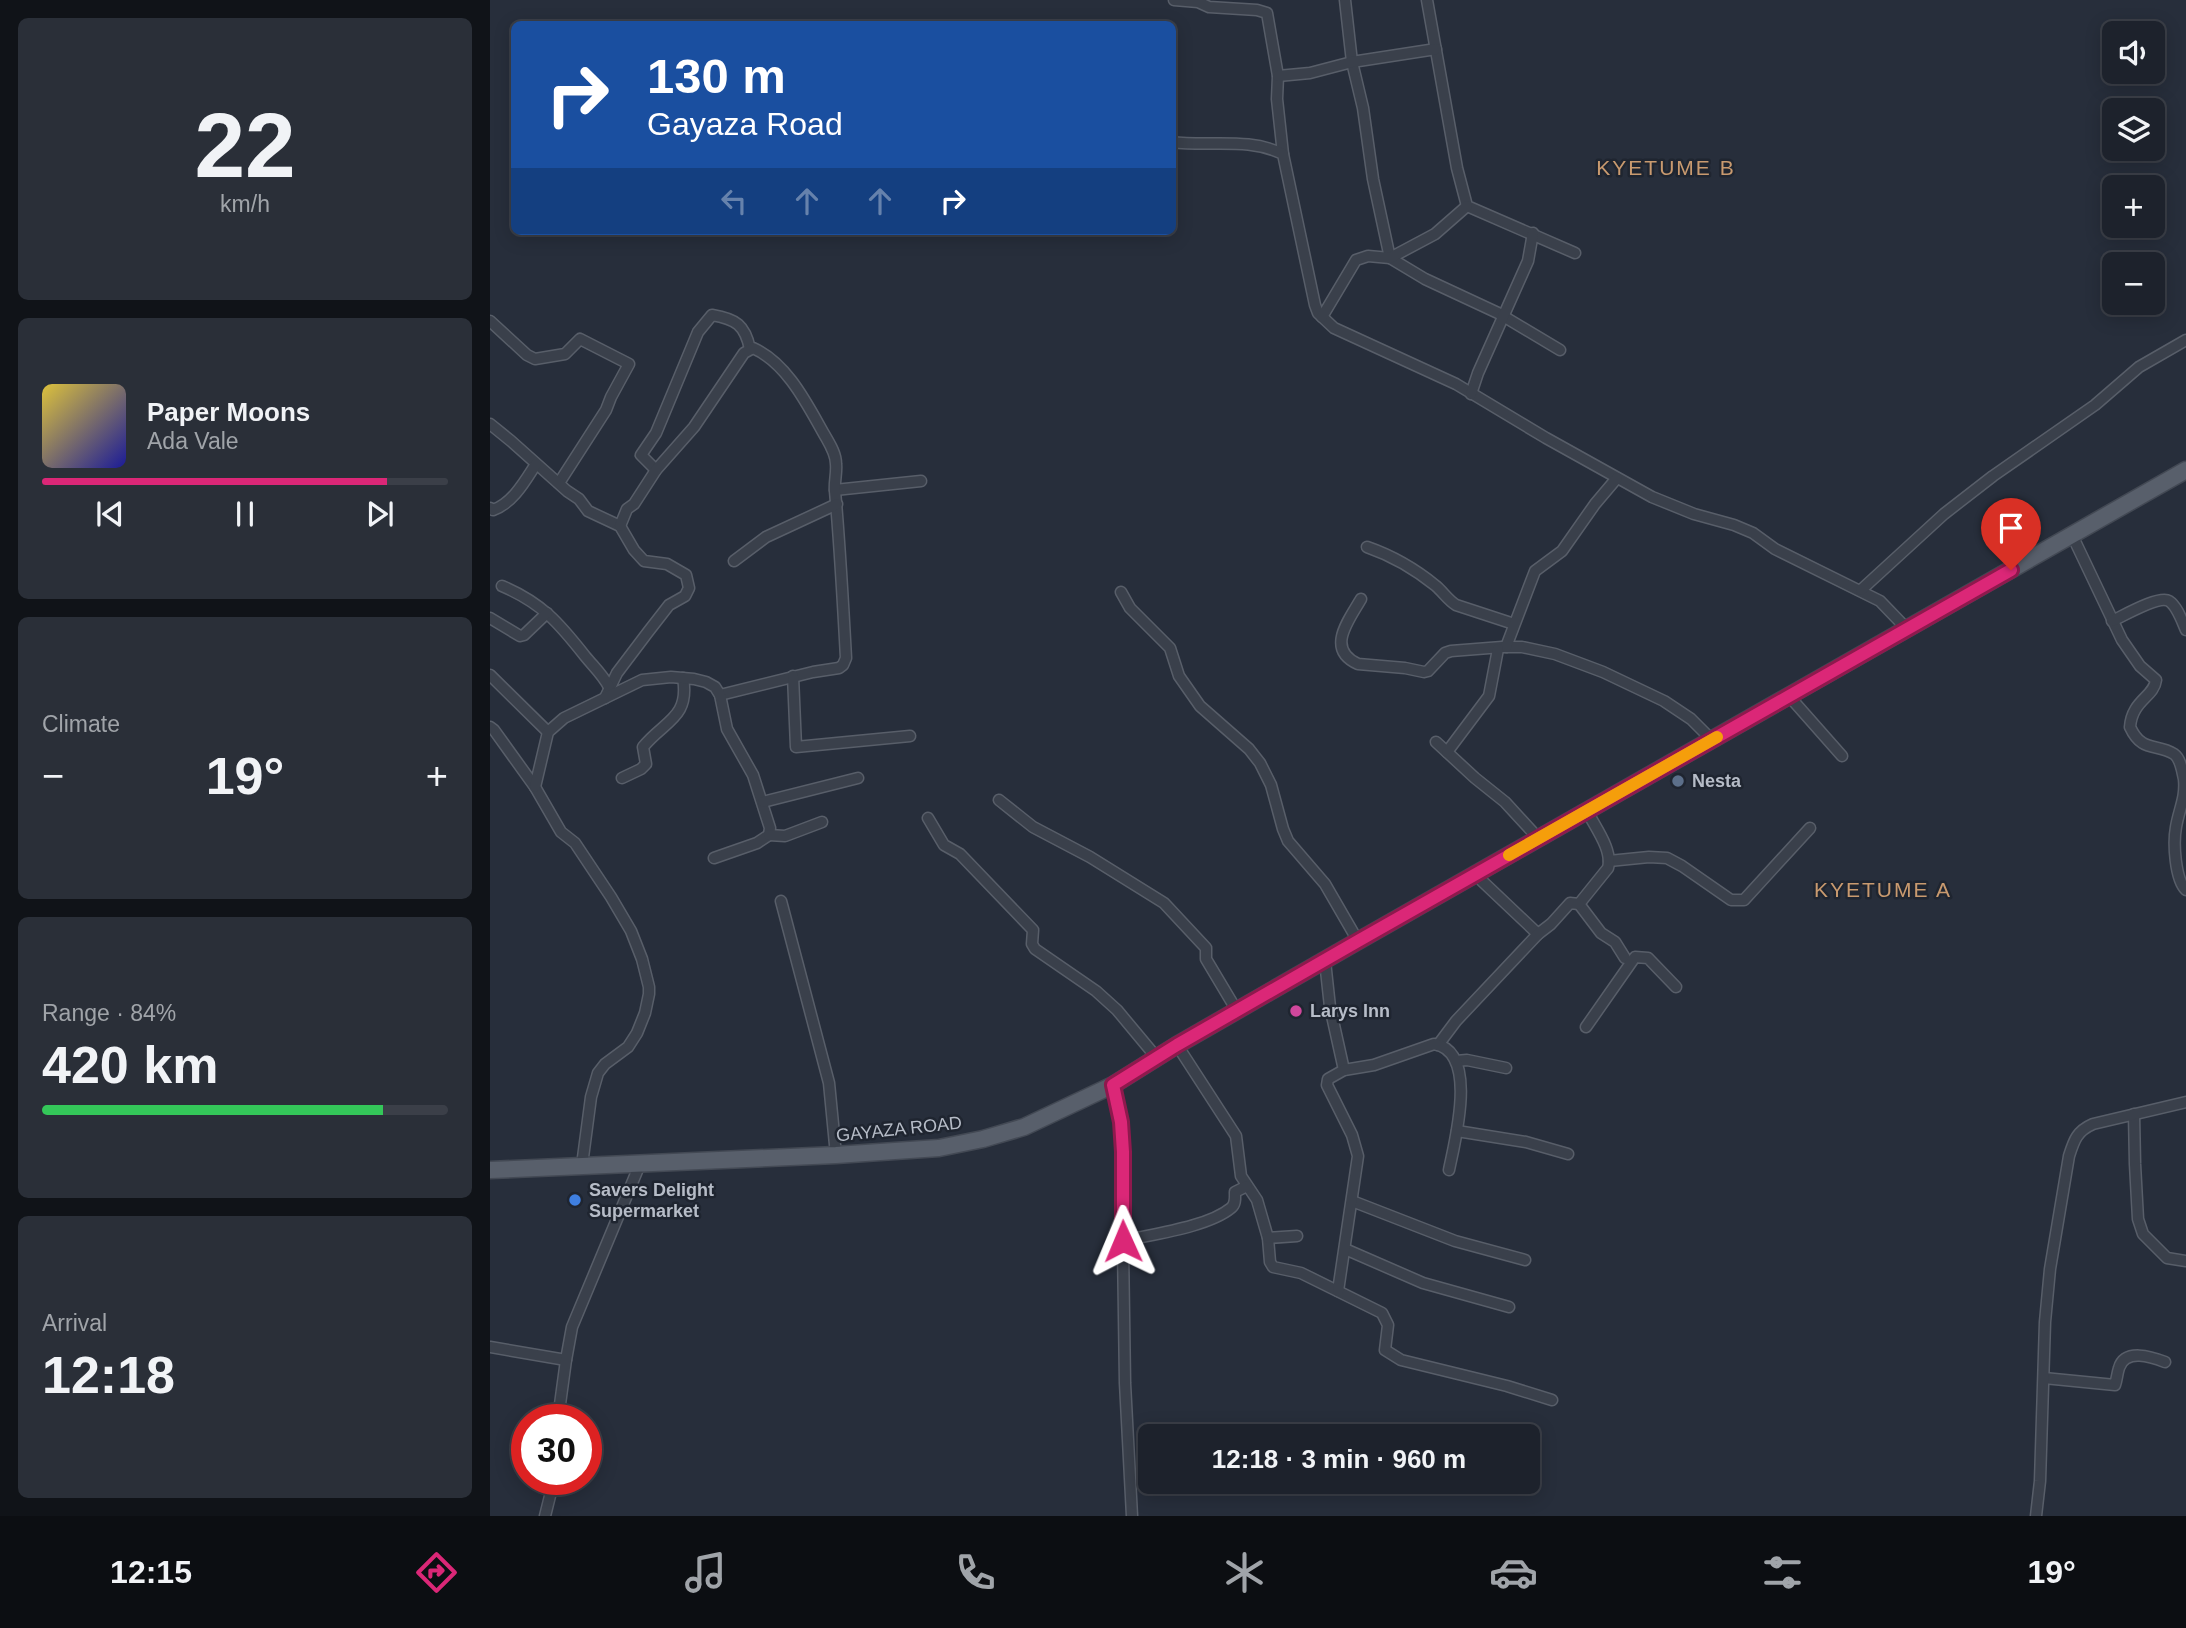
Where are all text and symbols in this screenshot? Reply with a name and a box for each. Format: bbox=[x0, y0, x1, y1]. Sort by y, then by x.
map controls bbox=[2102, 21, 2165, 315]
button: sound bbox=[2102, 21, 2165, 84]
icon: right bbox=[532, 49, 623, 140]
text: 130 m bbox=[647, 49, 786, 103]
text: 22 bbox=[194, 95, 296, 196]
button: layers bbox=[2102, 98, 2165, 161]
text: Gayaza Road bbox=[647, 106, 843, 142]
district label: KYETUME B bbox=[1596, 156, 1736, 179]
button: + bbox=[2102, 175, 2165, 238]
icon: left bbox=[715, 182, 753, 220]
icon: ahead bbox=[788, 182, 826, 220]
icon: ahead bbox=[861, 182, 899, 220]
icon: right bbox=[934, 182, 972, 220]
text: km/h bbox=[220, 191, 270, 217]
button: − bbox=[2102, 252, 2165, 315]
text: Paper Moons bbox=[147, 397, 310, 427]
text: Ada Vale bbox=[147, 428, 239, 454]
icon: previous bbox=[91, 495, 129, 533]
icon: pause bbox=[226, 495, 264, 533]
icon: next bbox=[361, 495, 399, 533]
pin bbox=[1981, 498, 2041, 570]
icon: arrive bbox=[1992, 509, 2030, 547]
text: Climate bbox=[42, 711, 120, 737]
text: 19° bbox=[206, 747, 284, 805]
text: − bbox=[42, 755, 64, 797]
text: + bbox=[426, 755, 448, 797]
place label: Nesta bbox=[1692, 771, 1742, 791]
marker: Nesta bbox=[1670, 773, 1686, 789]
district label: KYETUME A bbox=[1814, 878, 1952, 901]
text: Range · 84% bbox=[42, 1000, 176, 1026]
place label: Larys Inn bbox=[1310, 1001, 1390, 1021]
marker: Larys Inn bbox=[1288, 1003, 1304, 1019]
text: 420 km bbox=[42, 1036, 218, 1094]
street label: GAYAZA ROAD bbox=[835, 1112, 963, 1146]
place label: Savers Delight Supermarket bbox=[589, 1180, 714, 1221]
marker: Savers Delight Supermarket bbox=[567, 1192, 583, 1208]
position arrow bbox=[1086, 1204, 1160, 1278]
text: Arrival bbox=[42, 1310, 107, 1336]
text: 12:18 bbox=[42, 1346, 175, 1404]
speed limit sign: 30 bbox=[511, 1404, 602, 1495]
text: 12:18 · 3 min · 960 m bbox=[1212, 1444, 1466, 1474]
icon: directions bbox=[412, 1548, 461, 1597]
icon: music bbox=[681, 1548, 730, 1597]
icon: phone bbox=[951, 1548, 1000, 1597]
icon: climate bbox=[1220, 1548, 1269, 1597]
icon: car bbox=[1489, 1548, 1538, 1597]
icon: filters bbox=[1758, 1548, 1807, 1597]
text: 12:15 bbox=[110, 1554, 192, 1590]
text: 19° bbox=[2027, 1554, 2076, 1590]

